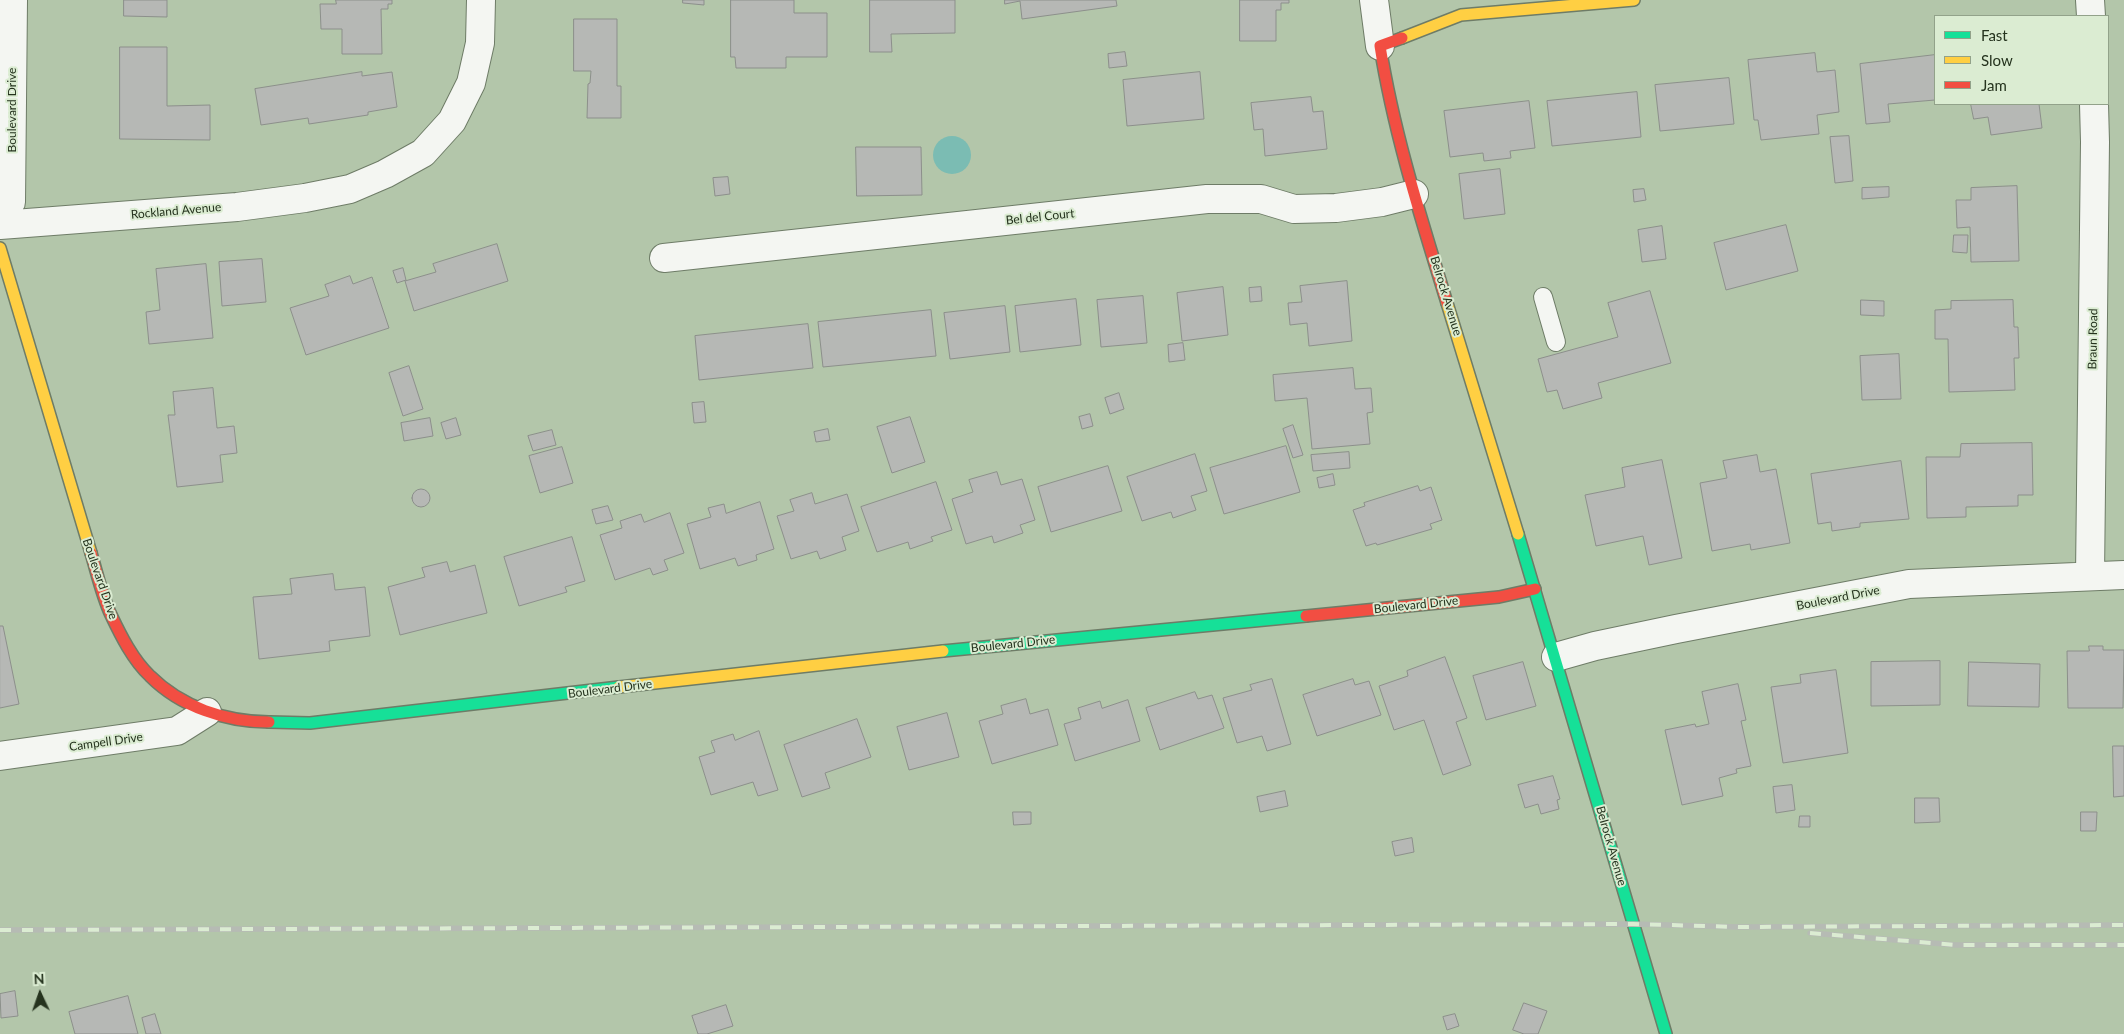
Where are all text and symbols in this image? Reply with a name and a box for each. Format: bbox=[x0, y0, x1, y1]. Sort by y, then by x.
legend bbox=[1934, 15, 2109, 105]
text: Fast bbox=[1981, 26, 2008, 44]
text: Slow bbox=[1981, 51, 2013, 69]
street label: Boulevard Drive bbox=[5, 68, 19, 152]
text: Jam bbox=[1981, 76, 2007, 94]
street label: Rockland Avenue bbox=[130, 200, 222, 222]
street label: Bel del Court bbox=[1005, 206, 1075, 228]
street label: Belrock Avenue bbox=[1427, 255, 1465, 337]
street label: Braun Road bbox=[2085, 308, 2101, 370]
street label: Boulevard Drive bbox=[79, 537, 121, 621]
street label: Boulevard Drive bbox=[1795, 583, 1881, 613]
street label: Boulevard Drive bbox=[1373, 593, 1459, 617]
street label: Boulevard Drive bbox=[970, 632, 1056, 656]
street label: Boulevard Drive bbox=[567, 677, 653, 701]
street label: Campell Drive bbox=[68, 730, 144, 754]
street label: Belrock Avenue bbox=[1593, 804, 1629, 888]
north arrow bbox=[15, 969, 65, 1019]
text: N bbox=[33, 970, 45, 987]

